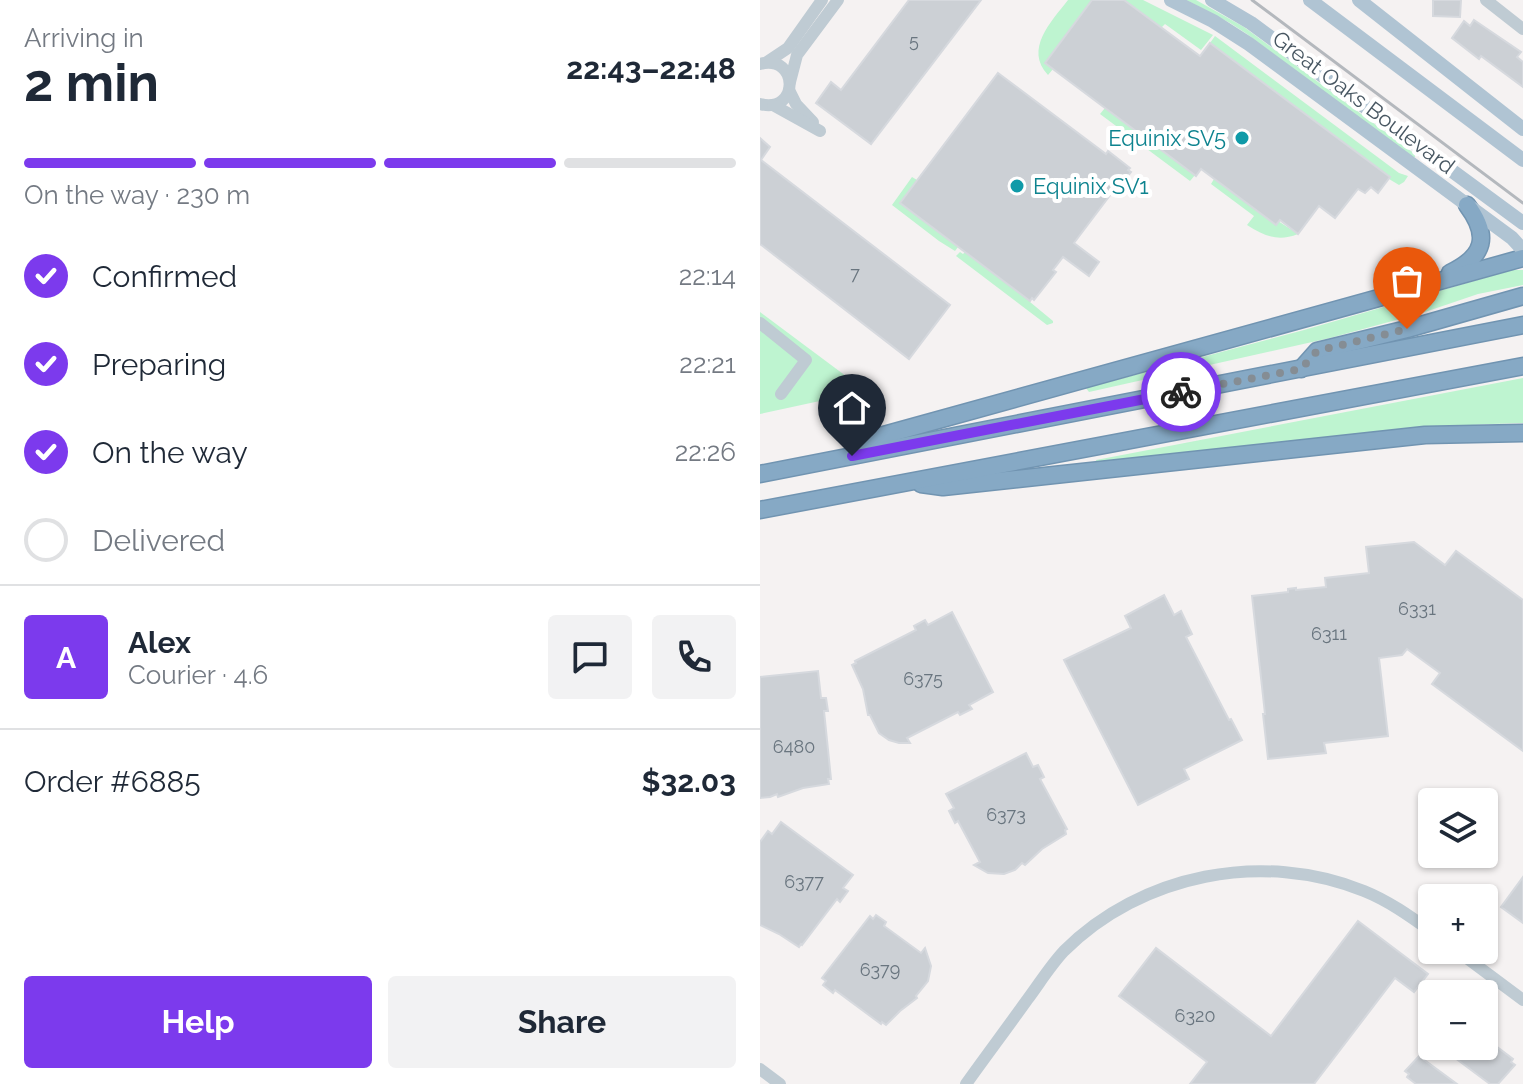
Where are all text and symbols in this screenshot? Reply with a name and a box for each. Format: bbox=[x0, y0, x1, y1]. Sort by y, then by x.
text: Arriving in bbox=[24, 23, 144, 53]
street label: Great Oaks Boulevard bbox=[1268, 25, 1460, 179]
house number: 5 bbox=[909, 30, 919, 51]
text: 22:43–22:48 bbox=[566, 51, 736, 86]
text: 2 min bbox=[24, 52, 159, 113]
place label: Equinix SV5 bbox=[1108, 125, 1226, 151]
marker: Equinix SV5 bbox=[1233, 129, 1251, 147]
place label: Equinix SV1 bbox=[1033, 173, 1149, 199]
marker: Equinix SV1 bbox=[1008, 177, 1026, 195]
text: On the way · 230 m bbox=[24, 180, 250, 210]
pin bbox=[1373, 247, 1441, 329]
icon: check bbox=[24, 254, 68, 298]
text: Confirmed bbox=[92, 259, 237, 294]
icon: bag bbox=[1385, 259, 1429, 303]
text: 22:14 bbox=[679, 261, 736, 291]
house number: 7 bbox=[850, 263, 860, 284]
icon: check bbox=[24, 342, 68, 386]
text: Preparing bbox=[92, 347, 226, 382]
text: 22:21 bbox=[679, 349, 736, 379]
courier bbox=[1141, 352, 1221, 432]
icon: bike bbox=[1159, 370, 1203, 414]
pin bbox=[818, 374, 886, 456]
icon: home bbox=[830, 386, 874, 430]
icon: check bbox=[24, 430, 68, 474]
text: On the way bbox=[92, 435, 248, 470]
text: 22:26 bbox=[675, 437, 736, 467]
text: Delivered bbox=[92, 523, 225, 558]
house number: 6331 bbox=[1398, 598, 1436, 619]
button: chat bbox=[548, 615, 632, 699]
button: phone bbox=[652, 615, 736, 699]
house number: 6311 bbox=[1311, 623, 1347, 644]
text: Alex bbox=[128, 625, 191, 660]
text: A bbox=[56, 640, 76, 675]
text: Courier · 4.6 bbox=[128, 660, 268, 690]
house number: 6375 bbox=[903, 668, 943, 689]
house number: 6480 bbox=[773, 736, 815, 757]
text: Order #6885 bbox=[24, 764, 201, 799]
text: $32.03 bbox=[642, 764, 736, 799]
map controls bbox=[1418, 788, 1498, 1060]
button: layers bbox=[1418, 788, 1498, 868]
house number: 6373 bbox=[986, 804, 1026, 825]
house number: 6377 bbox=[784, 871, 824, 892]
button: + bbox=[1418, 884, 1498, 964]
house number: 6379 bbox=[860, 959, 900, 980]
button: Help bbox=[24, 976, 372, 1068]
button: Share bbox=[388, 976, 736, 1068]
button: − bbox=[1418, 980, 1498, 1060]
house number: 6320 bbox=[1175, 1005, 1215, 1026]

